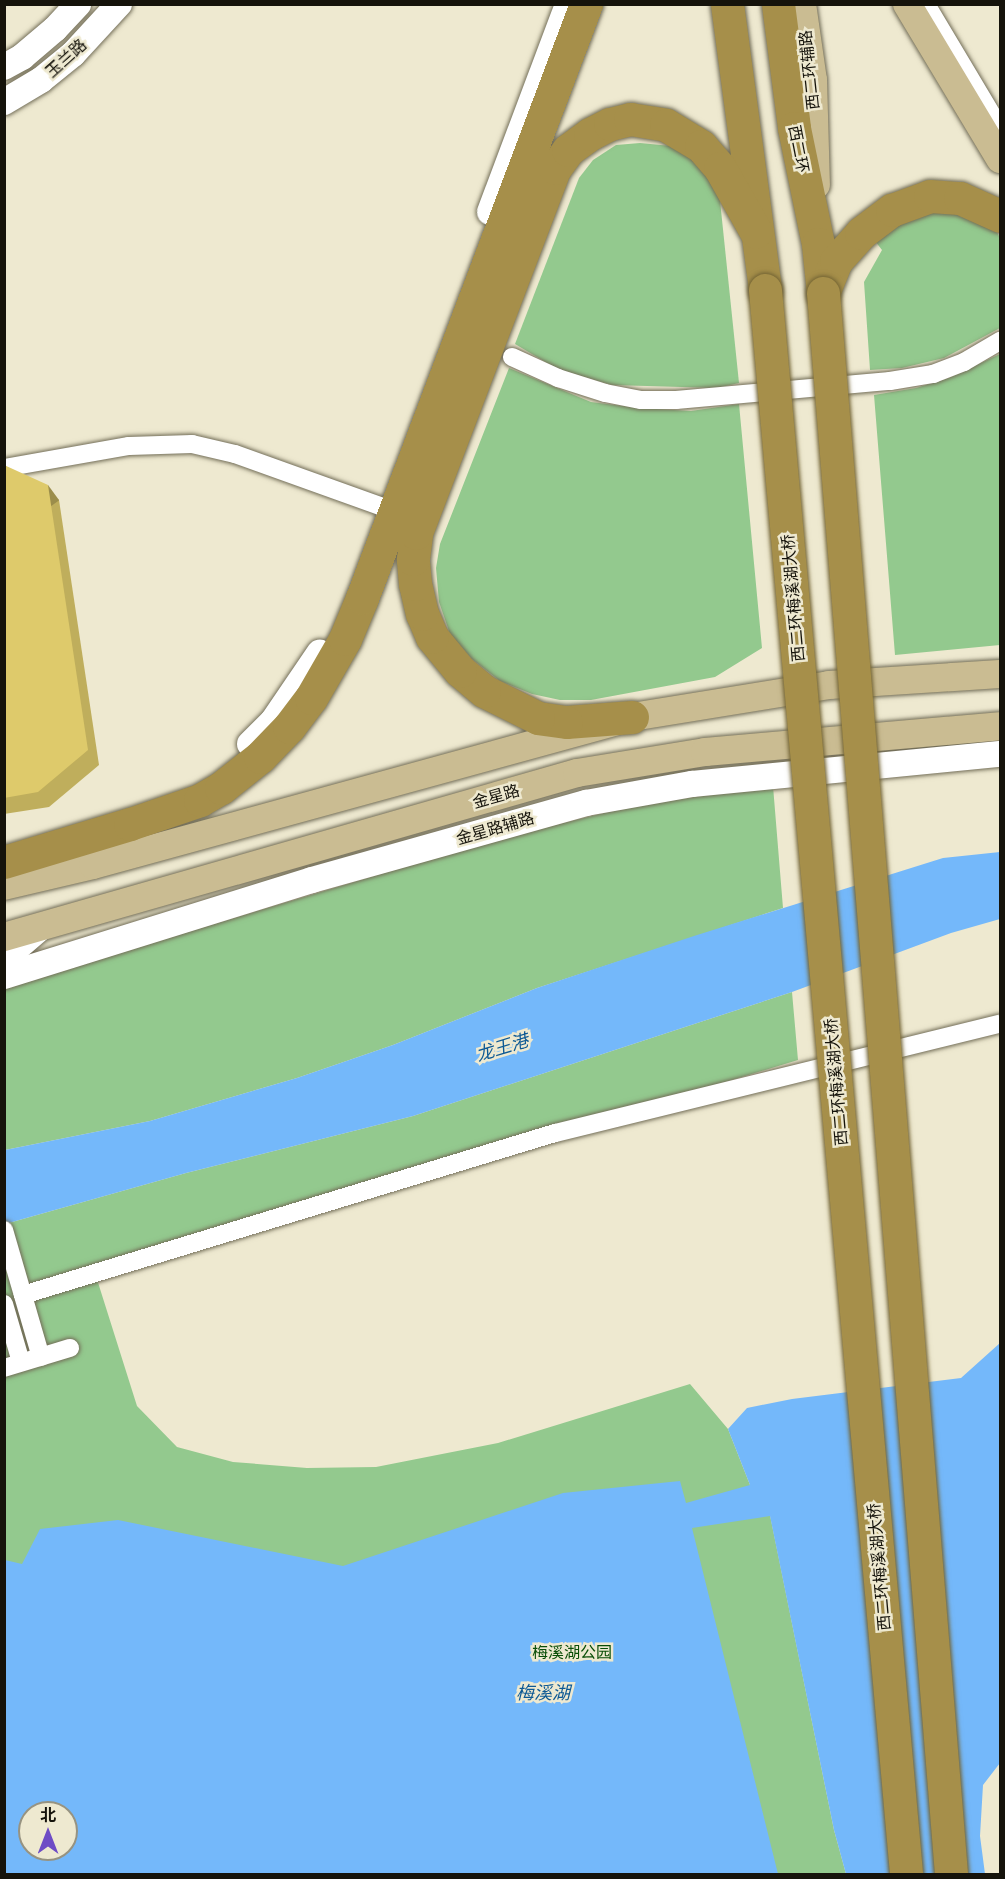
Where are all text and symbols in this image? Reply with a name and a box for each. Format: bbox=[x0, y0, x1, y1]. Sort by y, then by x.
street label: 西二环辅路 bbox=[795, 29, 823, 111]
street label: 玉兰路 bbox=[42, 35, 90, 81]
street label: 西二环 bbox=[785, 124, 813, 174]
street label: 西二环梅溪湖大桥 bbox=[778, 533, 808, 663]
street label: 金星路 bbox=[470, 780, 522, 812]
street label: 金星路辅路 bbox=[454, 808, 536, 848]
street label: 西二环梅溪湖大桥 bbox=[821, 1017, 851, 1147]
water label: 龙王港 bbox=[473, 1029, 531, 1065]
street label: 西二环梅溪湖大桥 bbox=[864, 1502, 894, 1632]
park label: 梅溪湖公园 bbox=[532, 1642, 612, 1662]
water label: 梅溪湖 bbox=[516, 1681, 570, 1703]
north arrow bbox=[18, 1801, 78, 1861]
text: 北 bbox=[40, 1804, 56, 1826]

